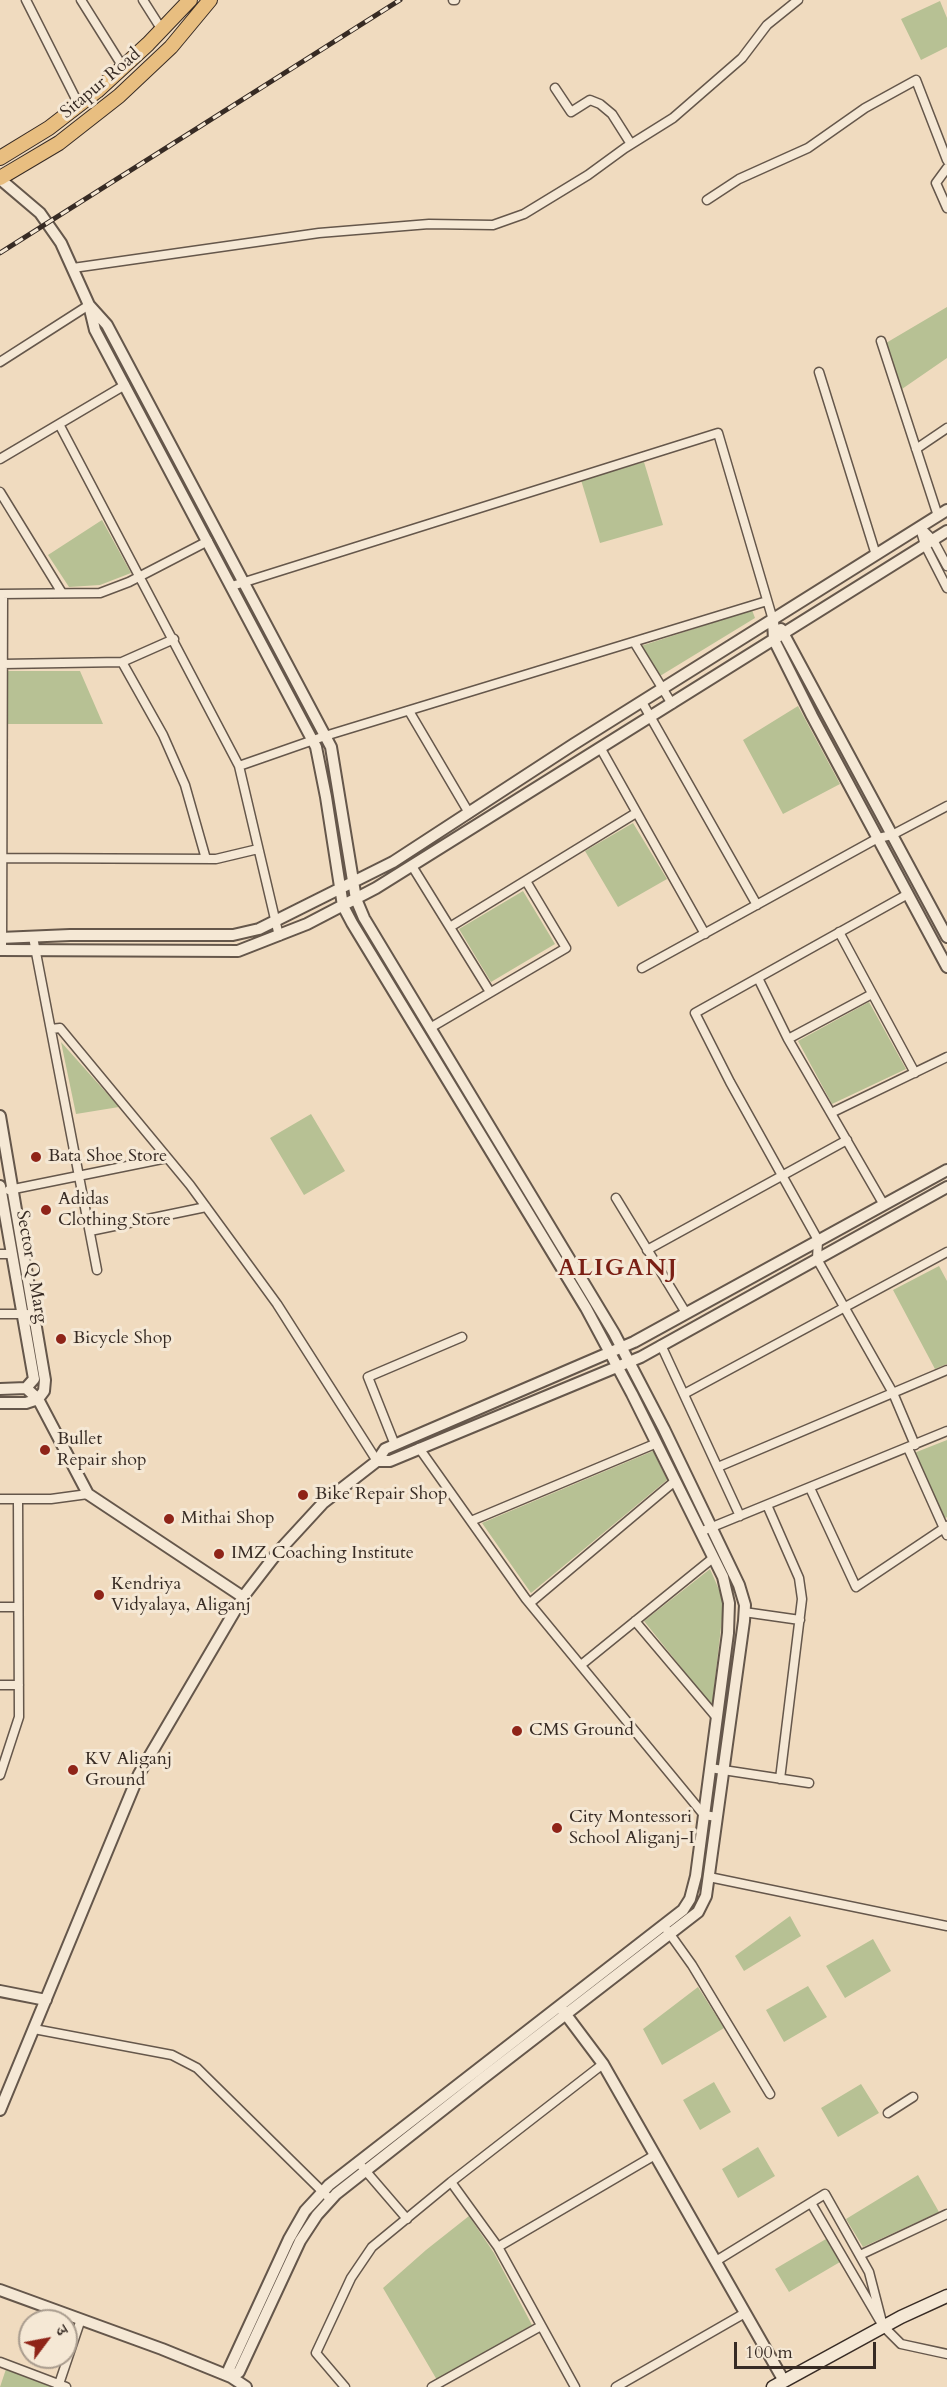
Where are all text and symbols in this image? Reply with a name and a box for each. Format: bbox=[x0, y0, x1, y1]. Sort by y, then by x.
street label: Sitapur Road bbox=[57, 44, 145, 124]
place label: Bata Shoe Store bbox=[48, 1146, 167, 1168]
marker: Bata Shoe Store bbox=[29, 1150, 43, 1164]
place label: Adidas Clothing Store bbox=[58, 1189, 171, 1232]
marker: Adidas Clothing Store bbox=[39, 1203, 53, 1217]
street label: Sector Q Marg bbox=[10, 1209, 52, 1325]
district label: ALIGANJ bbox=[558, 1255, 678, 1283]
place label: Bicycle Shop bbox=[73, 1328, 172, 1350]
marker: Bicycle Shop bbox=[54, 1332, 68, 1346]
place label: Bullet Repair shop bbox=[57, 1429, 147, 1472]
marker: Bullet Repair shop bbox=[38, 1443, 52, 1457]
place label: Bike Repair Shop bbox=[315, 1484, 448, 1506]
marker: Bike Repair Shop bbox=[296, 1488, 310, 1502]
place label: Mithai Shop bbox=[181, 1508, 274, 1530]
marker: Mithai Shop bbox=[162, 1512, 176, 1526]
place label: IMZ Coaching Institute bbox=[231, 1543, 414, 1565]
marker: IMZ Coaching Institute bbox=[212, 1547, 226, 1561]
place label: Kendriya Vidyalaya, Aliganj bbox=[111, 1574, 251, 1616]
marker: Kendriya Vidyalaya, Aliganj bbox=[92, 1588, 106, 1602]
place label: CMS Ground bbox=[529, 1720, 634, 1742]
marker: CMS Ground bbox=[510, 1724, 524, 1738]
place label: KV Aliganj Ground bbox=[85, 1749, 172, 1792]
marker: KV Aliganj Ground bbox=[66, 1763, 80, 1777]
place label: City Montessori School Aliganj-I bbox=[569, 1807, 695, 1850]
marker: City Montessori School Aliganj-I bbox=[550, 1821, 564, 1835]
north arrow bbox=[18, 2309, 78, 2369]
text: उ bbox=[50, 2321, 73, 2340]
scale bar bbox=[737, 2330, 880, 2368]
text: 100 m bbox=[745, 2340, 793, 2365]

